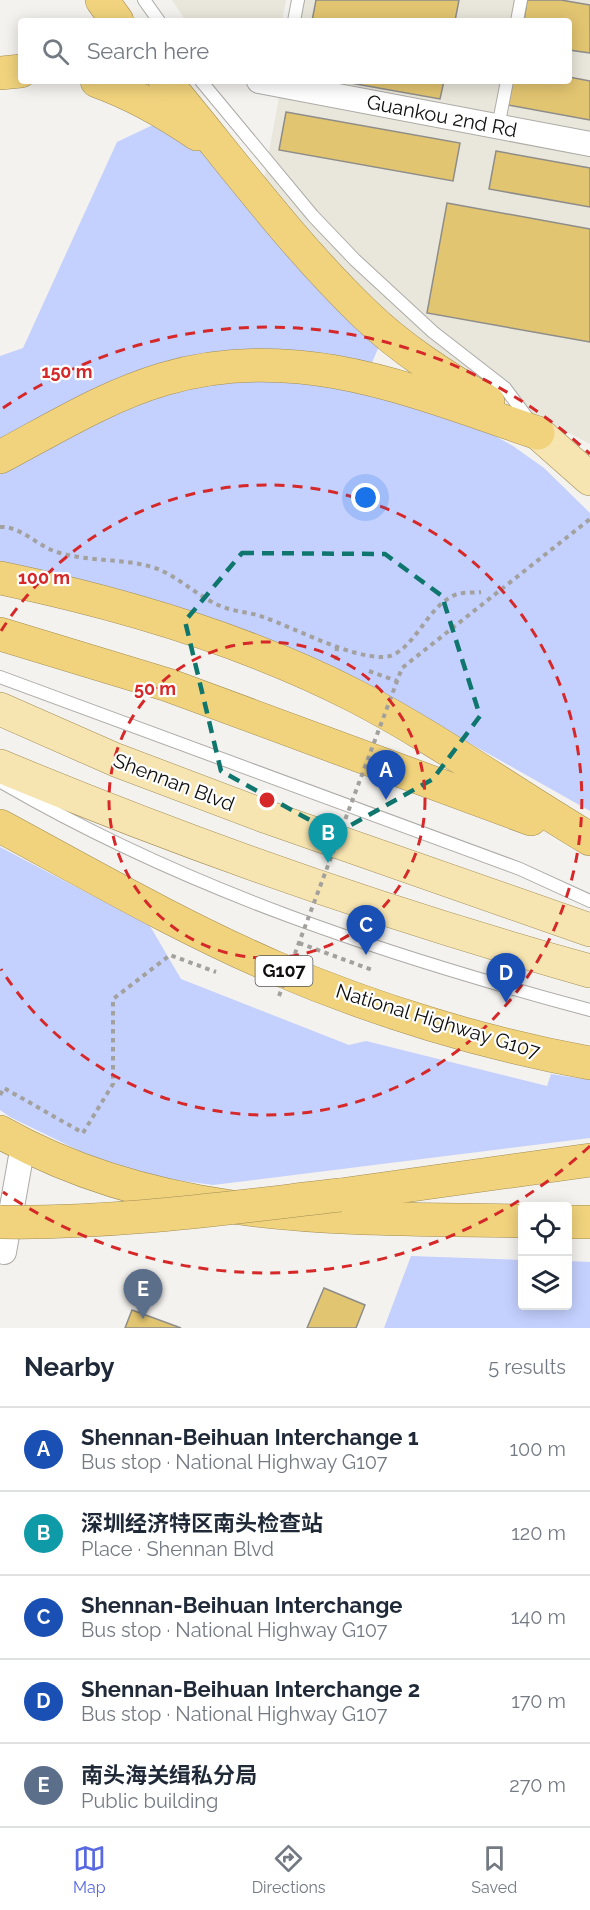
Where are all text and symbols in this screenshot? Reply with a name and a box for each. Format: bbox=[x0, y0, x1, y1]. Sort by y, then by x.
search box bbox=[18, 18, 572, 84]
icon: search bbox=[39, 35, 72, 68]
text: Search here bbox=[87, 38, 209, 64]
street label: Guankou 2nd Rd bbox=[365, 90, 519, 142]
text: 150 m bbox=[42, 361, 93, 382]
your location bbox=[351, 483, 380, 512]
text: 100 m bbox=[18, 567, 70, 588]
text: 50 m bbox=[134, 678, 176, 699]
street label: Shennan Blvd bbox=[110, 748, 238, 816]
pin: A bbox=[366, 750, 406, 800]
centre of rings bbox=[257, 790, 277, 810]
pin: B bbox=[308, 814, 348, 863]
pin: C bbox=[346, 906, 386, 955]
pin: D bbox=[486, 954, 526, 1003]
road number: G107 bbox=[256, 956, 312, 986]
street label: National Highway G107 bbox=[333, 979, 543, 1064]
map controls bbox=[518, 1202, 572, 1310]
button: locate bbox=[518, 1202, 572, 1256]
button: layers bbox=[518, 1256, 572, 1310]
pin: E bbox=[124, 1270, 162, 1319]
text: Nearby bbox=[24, 1352, 114, 1382]
text: 5 results bbox=[488, 1355, 566, 1379]
text: Shennan-Beihuan Interchange 1 bbox=[81, 1424, 419, 1450]
text: A bbox=[37, 1437, 50, 1461]
text: 100 m bbox=[509, 1437, 566, 1461]
text: Bus stop · National Highway G107 bbox=[81, 1450, 388, 1474]
text: 深圳经济特区南头检查站 bbox=[81, 1510, 323, 1536]
text: B bbox=[37, 1521, 50, 1545]
text: 120 m bbox=[511, 1521, 566, 1545]
text: Place · Shennan Blvd bbox=[81, 1537, 274, 1561]
text: Shennan-Beihuan Interchange bbox=[81, 1592, 403, 1618]
text: C bbox=[37, 1605, 50, 1629]
text: 140 m bbox=[511, 1605, 566, 1629]
text: Bus stop · National Highway G107 bbox=[81, 1618, 388, 1642]
text: Shennan-Beihuan Interchange 2 bbox=[81, 1676, 420, 1702]
text: D bbox=[36, 1689, 51, 1713]
text: 170 m bbox=[511, 1689, 566, 1713]
text: Bus stop · National Highway G107 bbox=[81, 1702, 388, 1726]
text: 南头海关缉私分局 bbox=[81, 1762, 257, 1788]
text: E bbox=[37, 1773, 50, 1797]
text: 270 m bbox=[509, 1773, 566, 1797]
text: Public building bbox=[81, 1789, 218, 1813]
tab: Map bbox=[73, 1842, 106, 1897]
tab: Directions bbox=[252, 1842, 326, 1897]
tab: Saved bbox=[471, 1842, 517, 1897]

